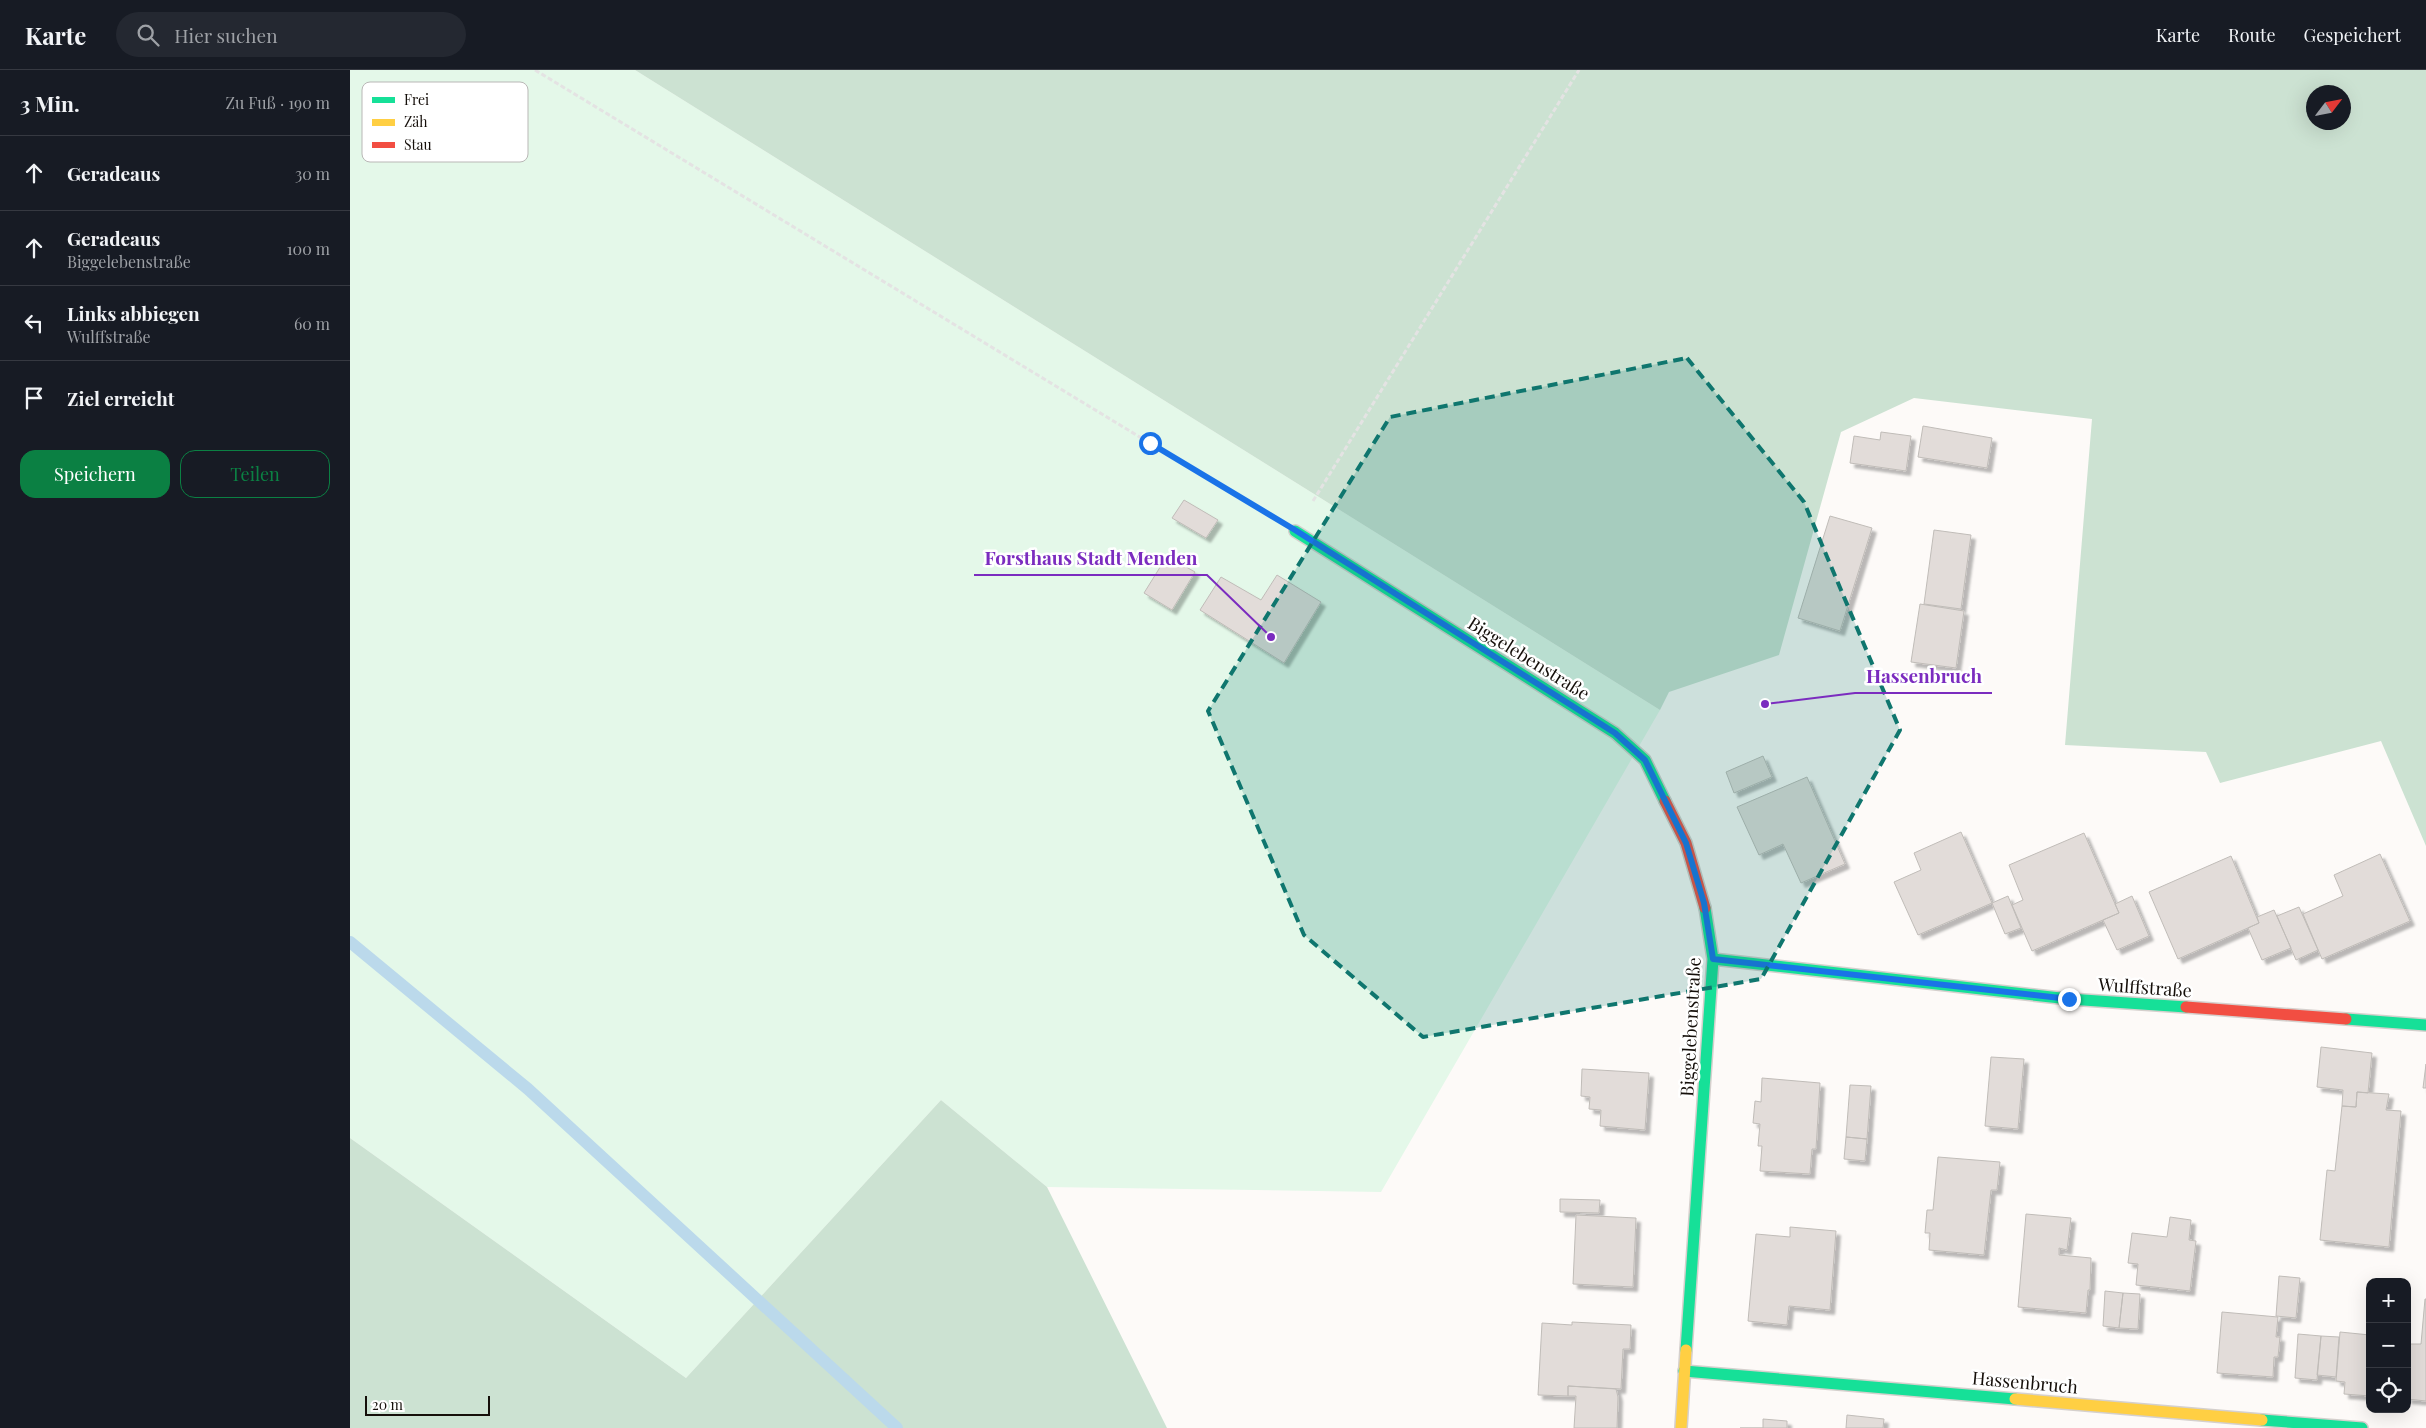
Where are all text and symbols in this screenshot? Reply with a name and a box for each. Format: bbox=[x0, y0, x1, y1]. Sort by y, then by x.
search box bbox=[116, 12, 466, 57]
text: Karte bbox=[25, 19, 86, 51]
icon: search bbox=[134, 21, 162, 49]
text: Hier suchen bbox=[174, 22, 277, 48]
text: Karte bbox=[2156, 23, 2200, 47]
text: Route bbox=[2228, 23, 2276, 47]
text: Gespeichert bbox=[2304, 23, 2401, 47]
legend bbox=[362, 82, 528, 162]
north arrow bbox=[2306, 85, 2351, 130]
text: 3 Min. bbox=[20, 89, 80, 117]
text: Frei bbox=[404, 90, 429, 109]
text: Zu Fuß · 190 m bbox=[226, 92, 330, 113]
text: Zäh bbox=[404, 112, 428, 131]
text: Stau bbox=[404, 135, 432, 154]
icon: ahead bbox=[20, 159, 48, 187]
text: Geradeaus bbox=[67, 160, 160, 186]
text: 30 m bbox=[295, 163, 330, 184]
text: Geradeaus bbox=[67, 225, 160, 251]
icon: ahead bbox=[20, 234, 48, 262]
text: 100 m bbox=[287, 238, 330, 259]
text: Biggelebenstraße bbox=[67, 251, 191, 272]
text: Links abbiegen bbox=[67, 300, 200, 326]
icon: left bbox=[20, 309, 48, 337]
text: 60 m bbox=[294, 313, 330, 334]
text: Wulffstraße bbox=[67, 326, 151, 347]
icon: arrive bbox=[20, 384, 48, 412]
text: Ziel erreicht bbox=[67, 385, 175, 411]
route start bbox=[1139, 432, 1162, 455]
button: Speichern bbox=[20, 450, 170, 498]
button: Teilen bbox=[180, 450, 330, 498]
callout: Forsthaus Stadt Menden bbox=[974, 541, 1207, 575]
text: Forsthaus Stadt Menden bbox=[985, 544, 1198, 570]
street label: Biggelebenstraße bbox=[1464, 611, 1594, 705]
callout: Hassenbruch bbox=[1855, 659, 1992, 693]
text: Hassenbruch bbox=[1866, 662, 1982, 688]
street label: Biggelebenstraße bbox=[1674, 957, 1706, 1097]
street label: Wulffstraße bbox=[2096, 972, 2193, 1002]
route end bbox=[2058, 988, 2081, 1011]
map controls bbox=[2366, 1278, 2411, 1413]
button: + bbox=[2366, 1278, 2411, 1323]
button: − bbox=[2366, 1323, 2411, 1368]
street label: Hassenbruch bbox=[1971, 1365, 2079, 1399]
button: locate bbox=[2366, 1368, 2411, 1413]
scale bar bbox=[365, 1393, 490, 1416]
text: 20 m bbox=[372, 1395, 403, 1414]

